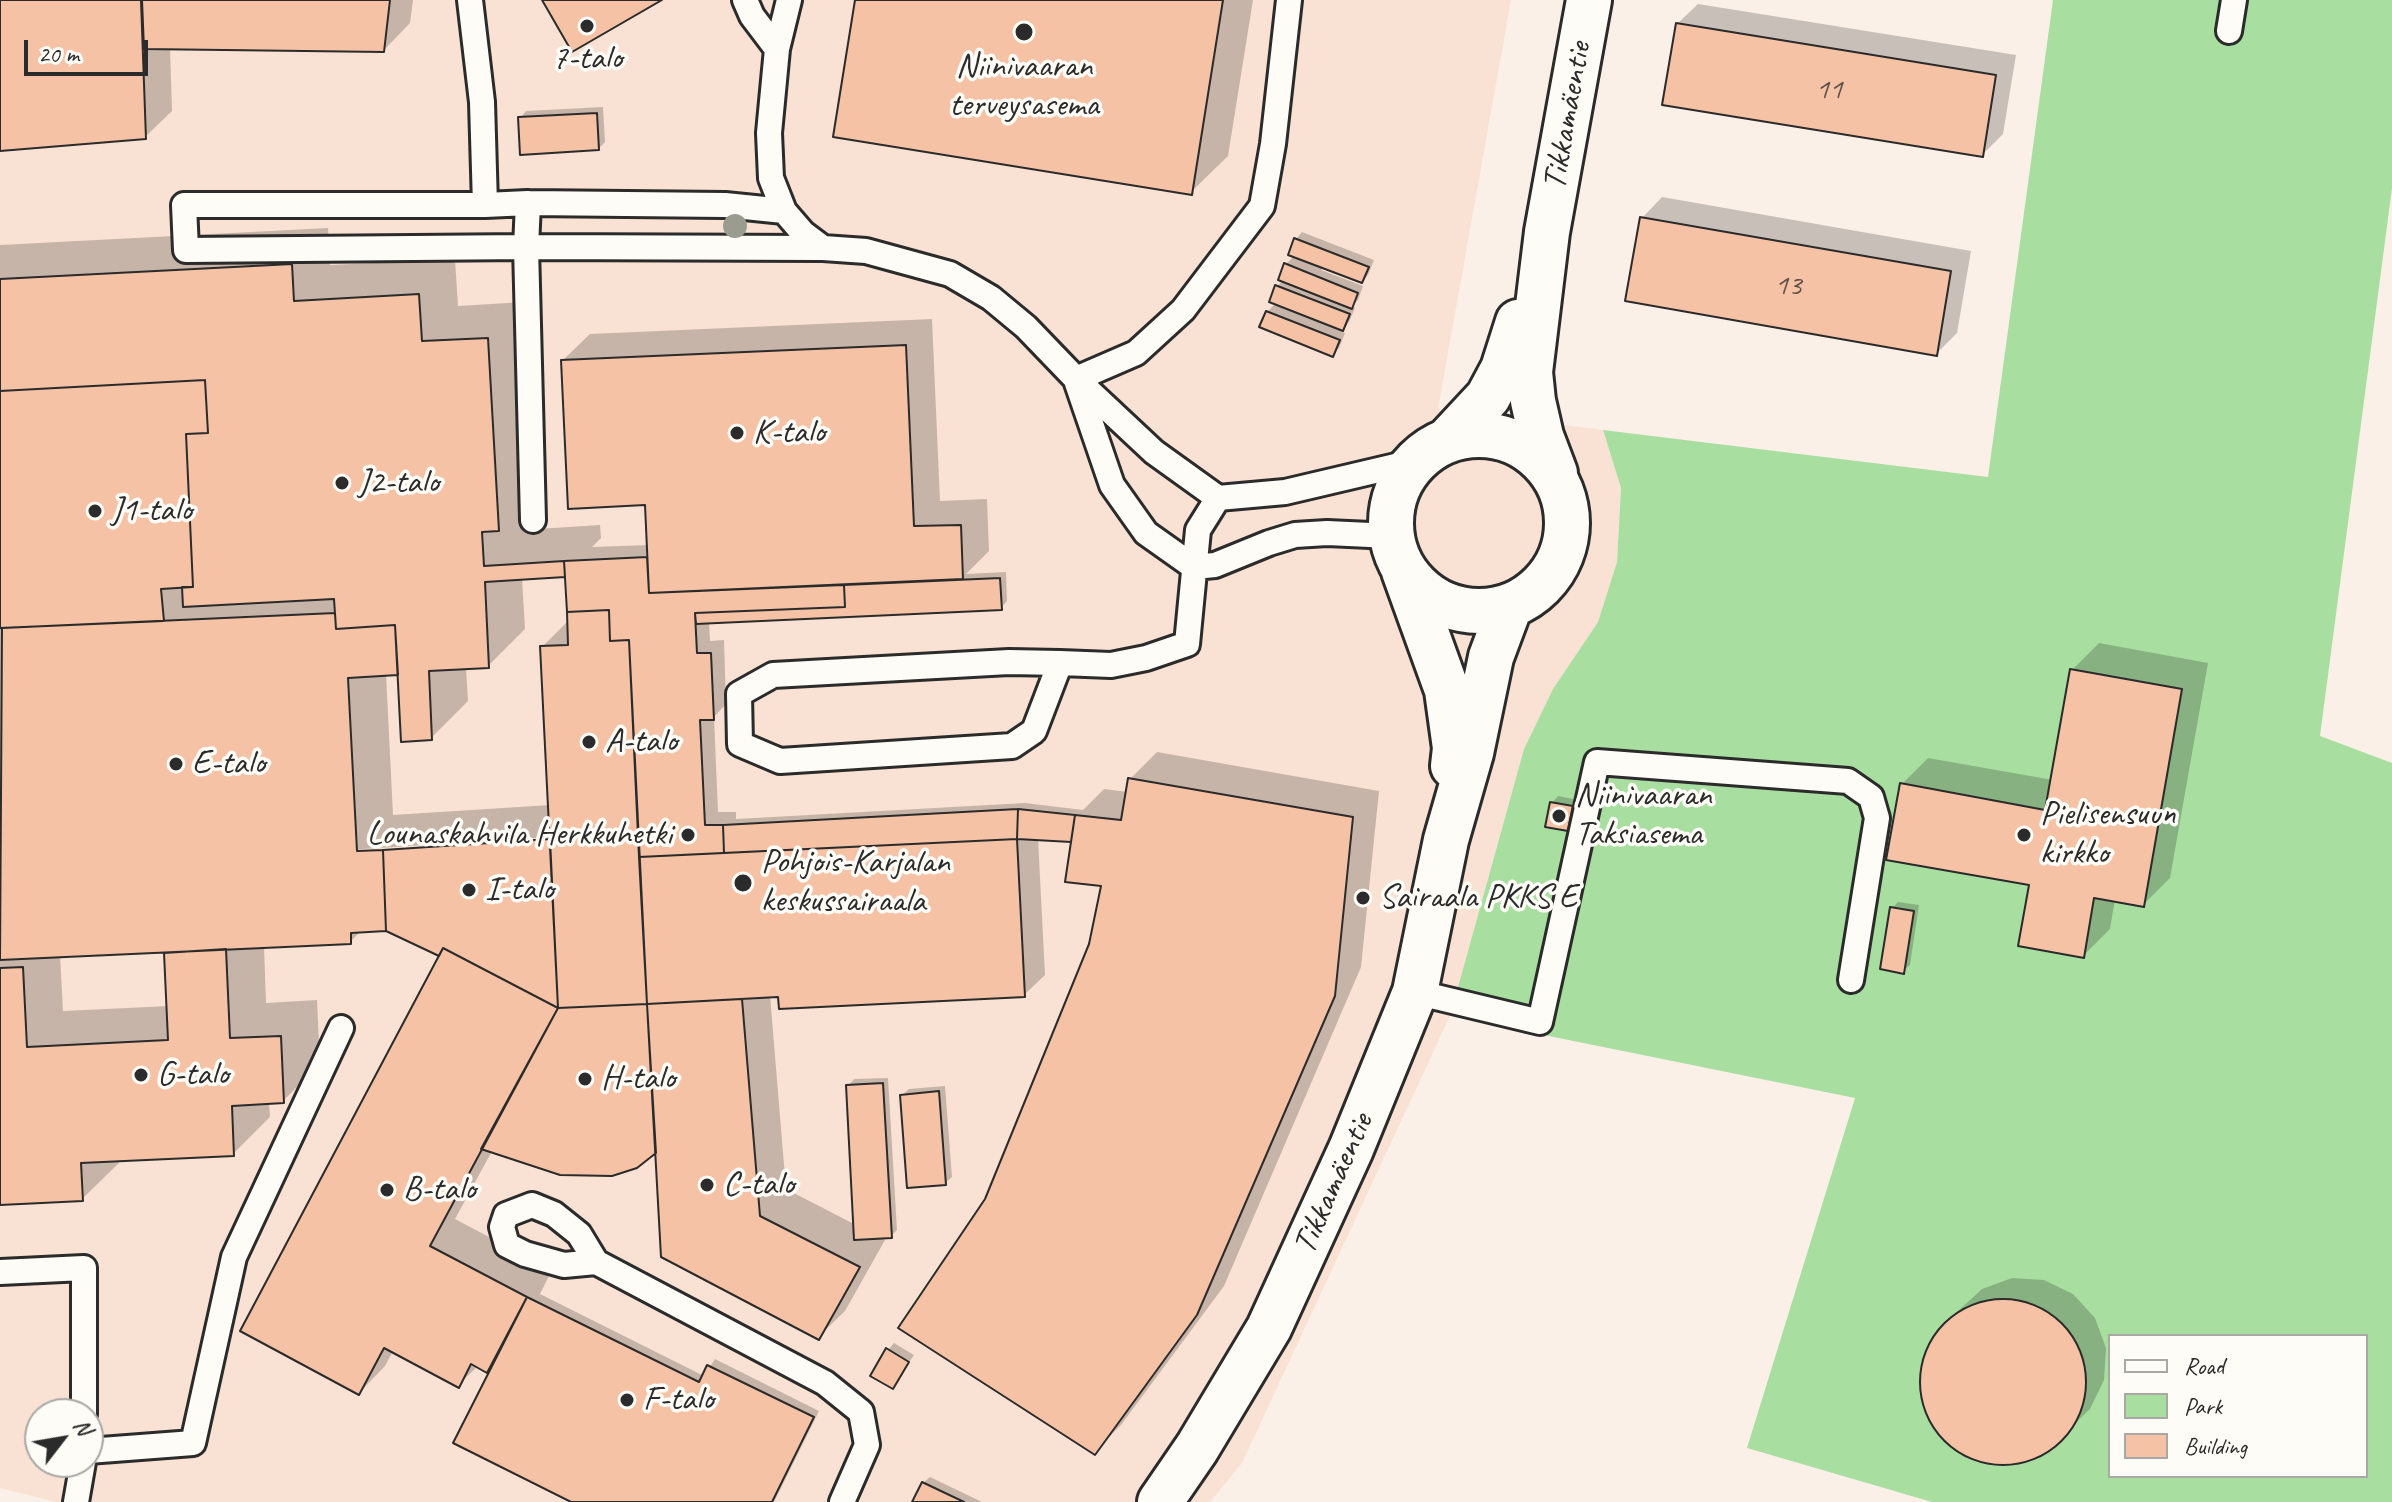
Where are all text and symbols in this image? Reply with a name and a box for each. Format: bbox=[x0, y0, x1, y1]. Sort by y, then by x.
marker: 7-talo bbox=[578, 17, 596, 35]
marker: Niinivaaran terveysasema bbox=[1013, 21, 1035, 43]
scale bar bbox=[28, 24, 152, 74]
text: 20 m bbox=[38, 39, 79, 69]
place label: 7-talo bbox=[552, 39, 622, 79]
street label: Tikkamäentie bbox=[1535, 39, 1601, 193]
place label: Niinivaaran terveysasema bbox=[949, 47, 1099, 126]
house number: 11 bbox=[1816, 72, 1842, 108]
house number: 13 bbox=[1775, 268, 1801, 304]
place label: K-talo bbox=[753, 413, 825, 453]
marker: K-talo bbox=[728, 424, 746, 442]
place label: J2-talo bbox=[358, 463, 439, 503]
marker: J2-talo bbox=[333, 474, 351, 492]
place label: J1-talo bbox=[111, 491, 192, 531]
marker: J1-talo bbox=[86, 502, 104, 520]
place label: A-talo bbox=[605, 722, 677, 762]
marker: A-talo bbox=[580, 733, 598, 751]
place label: E-talo bbox=[192, 744, 265, 784]
marker: E-talo bbox=[167, 755, 185, 773]
place label: Niinivaaran Taksiasema bbox=[1575, 776, 1712, 856]
place label: Pielisensuun kirkko bbox=[2040, 795, 2176, 874]
marker: Niinivaaran Taksiasema bbox=[1550, 807, 1568, 825]
place label: Lounaskahvila Herkkuhetki bbox=[367, 815, 672, 855]
marker: Lounaskahvila Herkkuhetki bbox=[679, 826, 697, 844]
marker: Pielisensuun kirkko bbox=[2015, 826, 2033, 844]
place label: Pohjois-Karjalan keskussairaala bbox=[761, 843, 950, 922]
place label: I-talo bbox=[485, 870, 554, 910]
marker: Pohjois-Karjalan keskussairaala bbox=[732, 872, 754, 894]
place label: Sairaala PKKS E bbox=[1379, 878, 1577, 918]
marker: I-talo bbox=[460, 881, 478, 899]
marker: Sairaala PKKS E bbox=[1354, 889, 1372, 907]
place label: G-talo bbox=[157, 1055, 229, 1095]
place label: H-talo bbox=[601, 1059, 675, 1099]
marker: G-talo bbox=[132, 1066, 150, 1084]
marker: H-talo bbox=[576, 1070, 594, 1088]
street label: Tikkamäentie bbox=[1285, 1108, 1383, 1260]
place label: C-talo bbox=[723, 1165, 794, 1205]
place label: B-talo bbox=[403, 1170, 476, 1210]
marker: C-talo bbox=[698, 1176, 716, 1194]
marker: B-talo bbox=[378, 1181, 396, 1199]
legend bbox=[2108, 1334, 2368, 1478]
text: Road bbox=[2184, 1351, 2224, 1381]
place label: F-talo bbox=[643, 1380, 713, 1420]
marker: F-talo bbox=[618, 1391, 636, 1409]
text: Park bbox=[2184, 1391, 2222, 1421]
north arrow bbox=[24, 1398, 104, 1478]
text: N bbox=[67, 1414, 98, 1440]
text: Building bbox=[2184, 1431, 2247, 1461]

